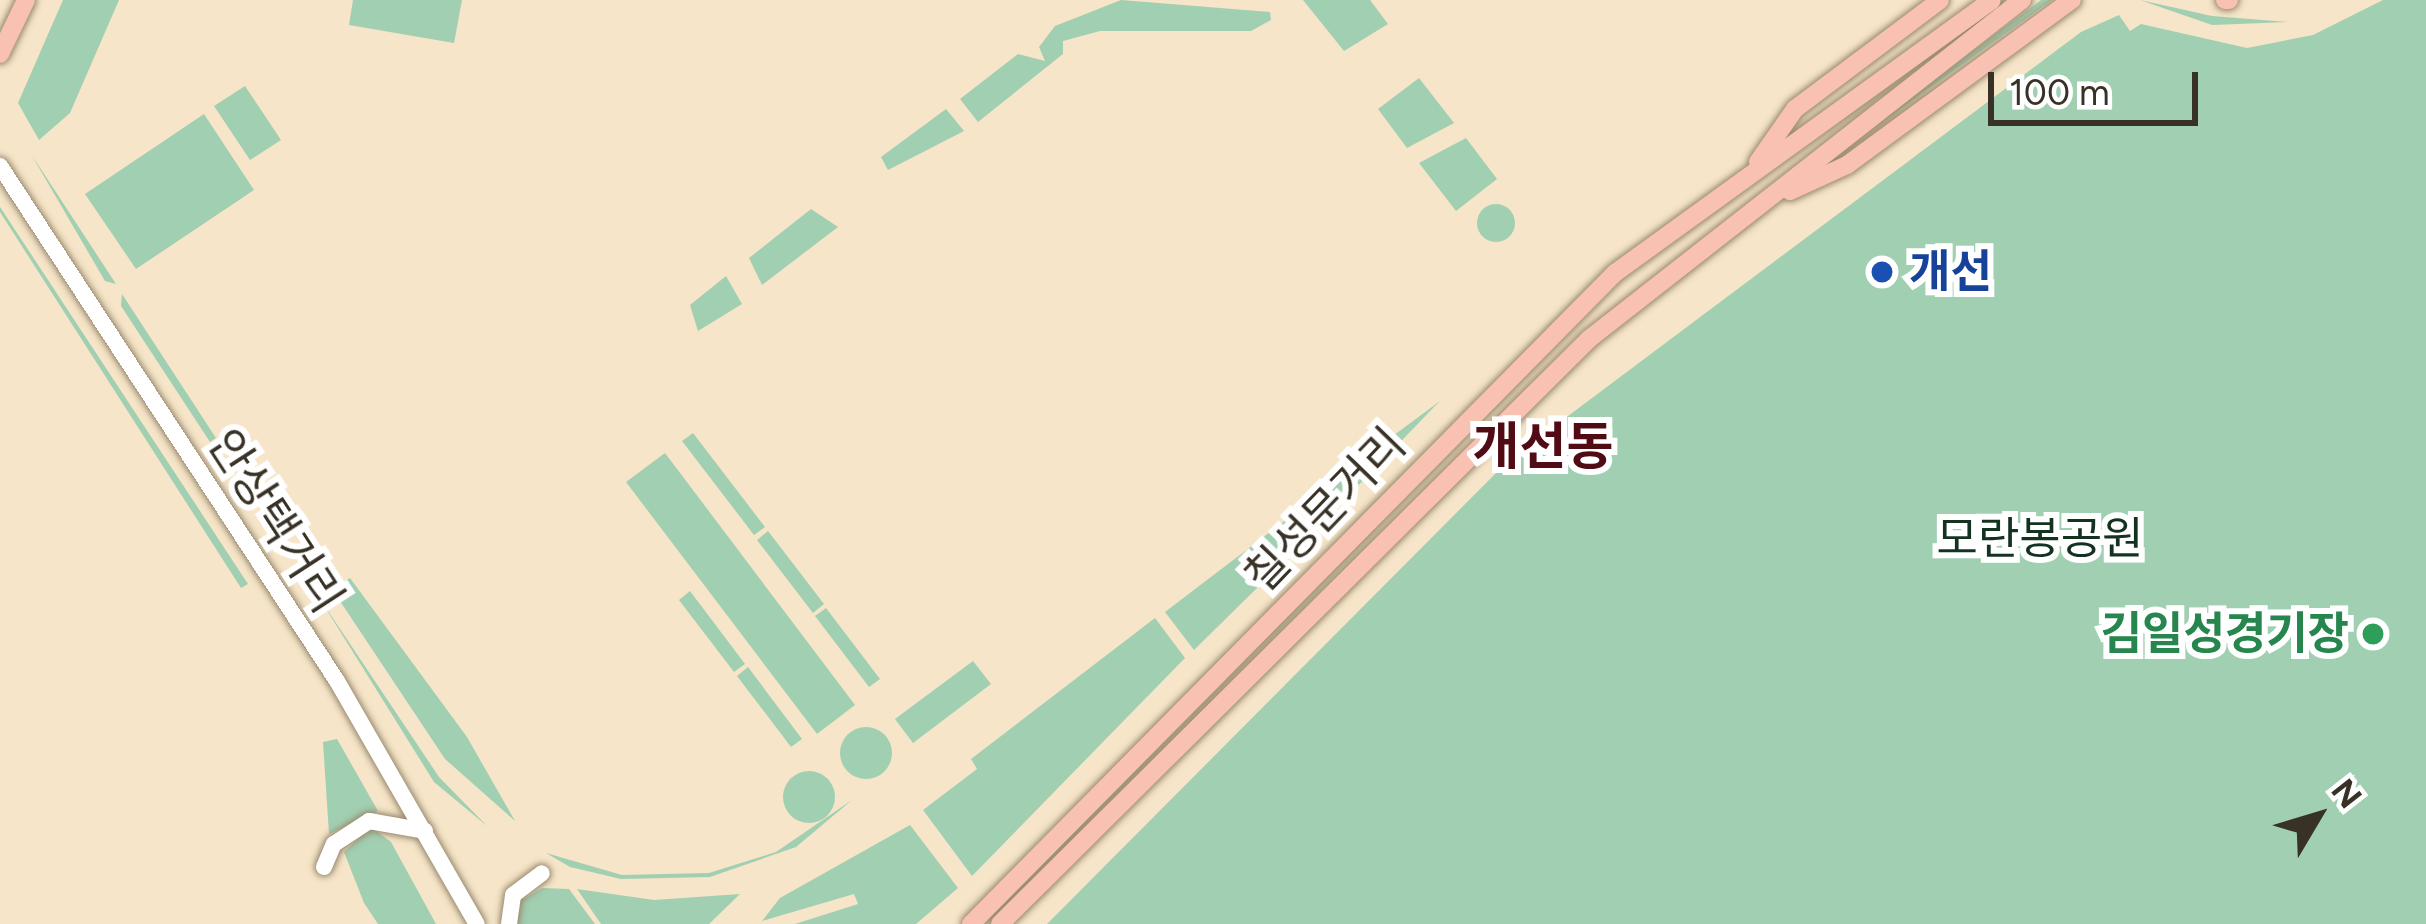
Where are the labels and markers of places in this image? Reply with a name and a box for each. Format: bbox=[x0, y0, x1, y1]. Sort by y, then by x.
place label: 개선 bbox=[1909, 245, 1992, 299]
marker: 개선 bbox=[1866, 256, 1898, 288]
place label: 김일성경기장 bbox=[2101, 607, 2349, 661]
marker: 김일성경기장 bbox=[2360, 621, 2386, 647]

